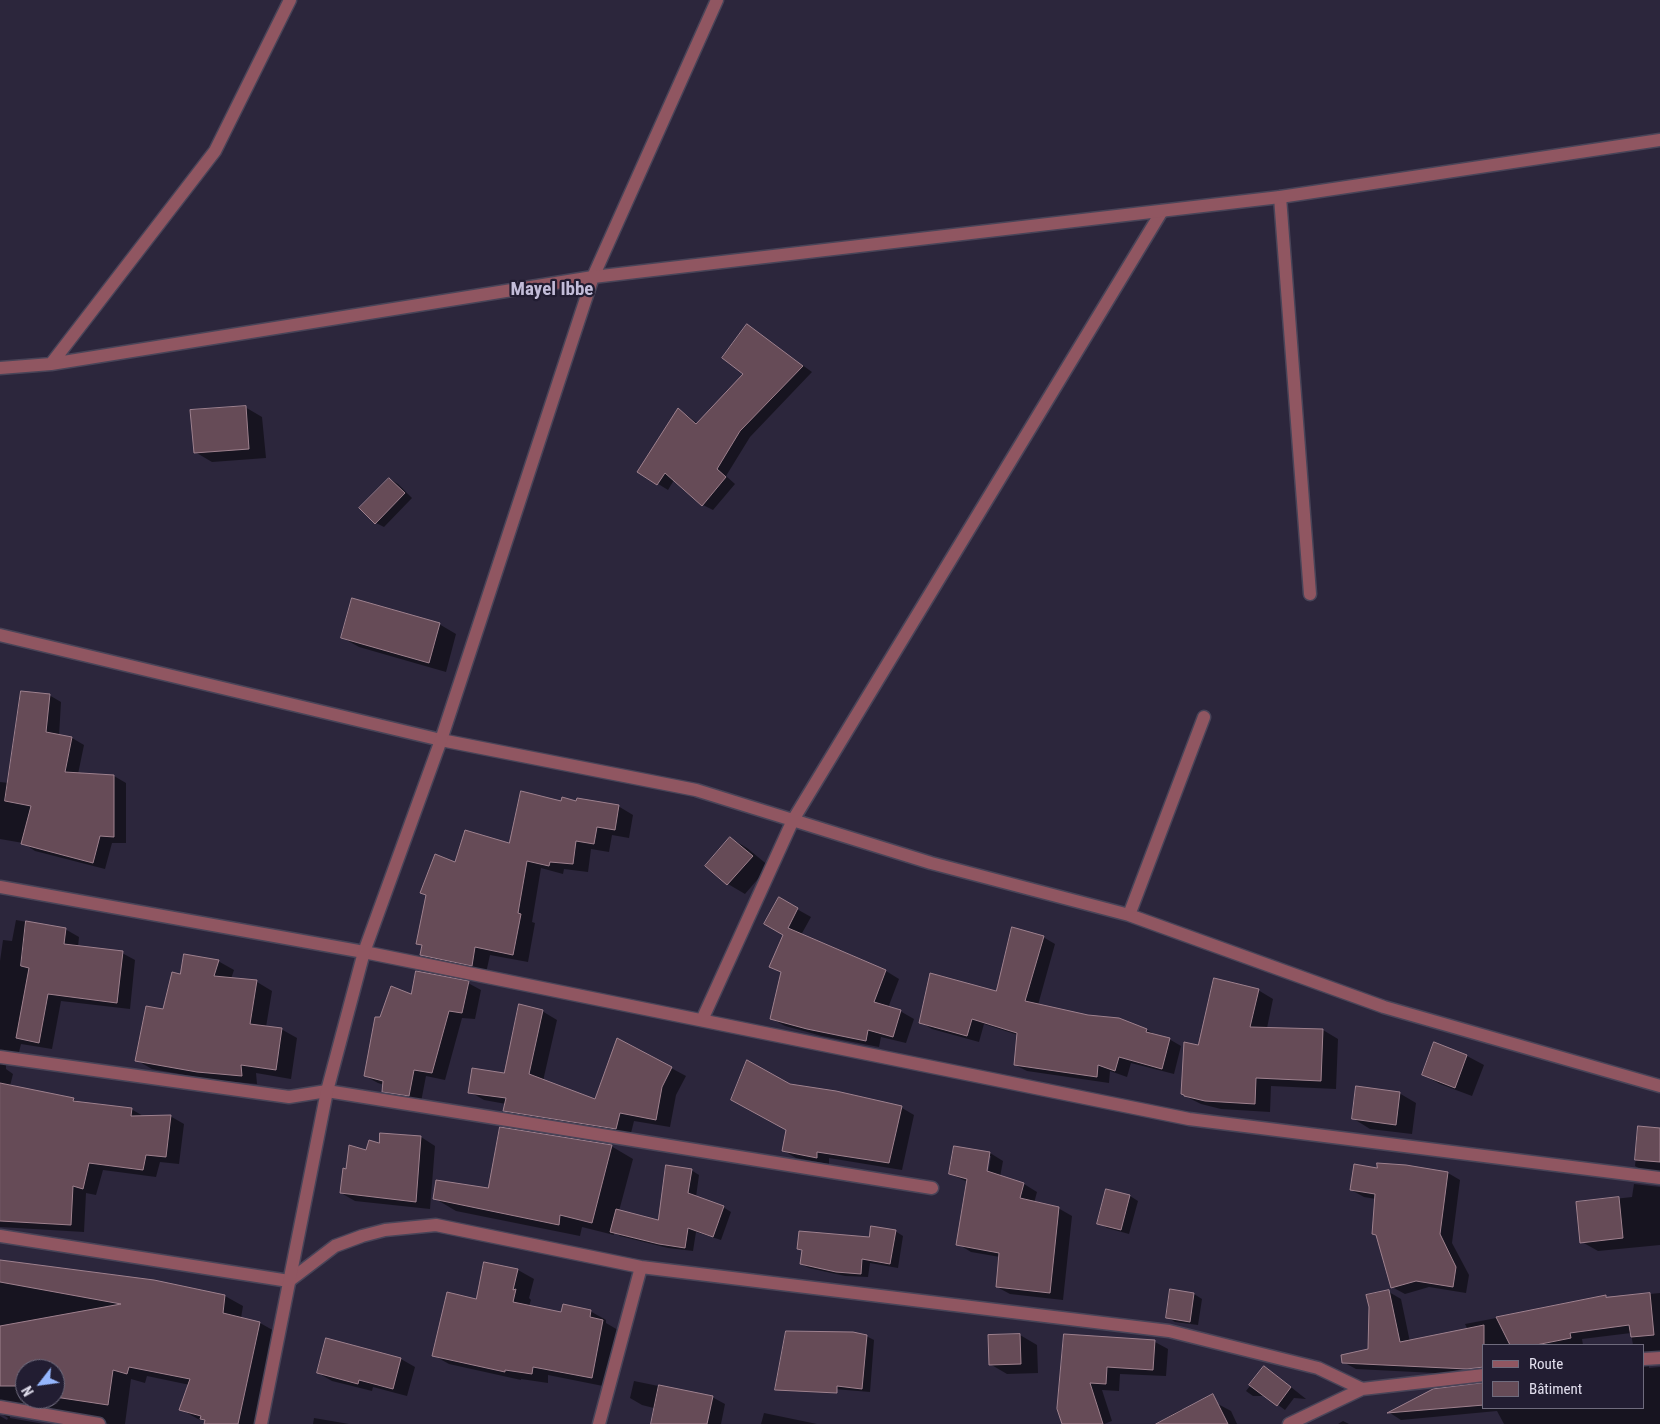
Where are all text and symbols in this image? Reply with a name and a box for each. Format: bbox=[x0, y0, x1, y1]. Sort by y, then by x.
district label: Mayel Ibbe bbox=[511, 279, 593, 301]
legend bbox=[1482, 1344, 1645, 1409]
text: Route bbox=[1529, 1355, 1563, 1373]
north arrow bbox=[15, 1359, 65, 1409]
text: Bâtiment bbox=[1529, 1380, 1582, 1398]
text: N bbox=[19, 1383, 37, 1399]

